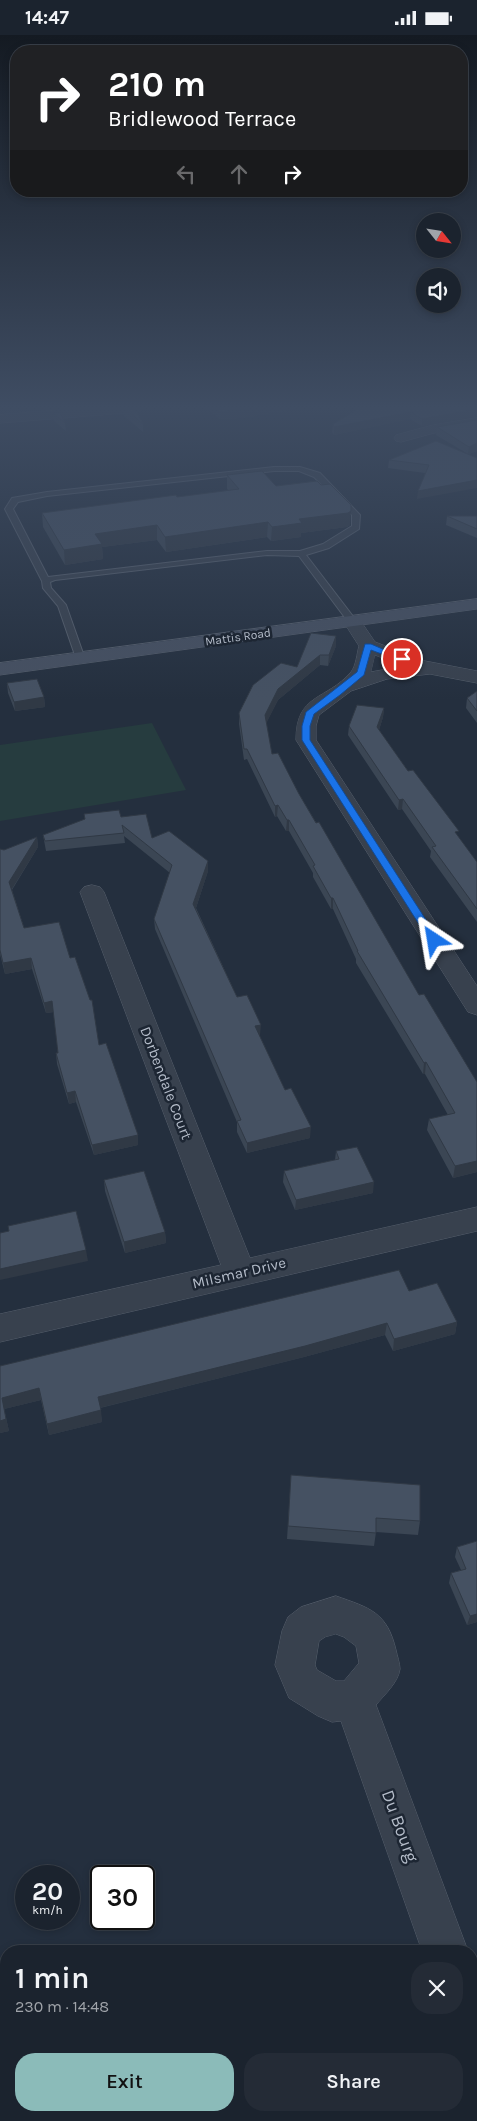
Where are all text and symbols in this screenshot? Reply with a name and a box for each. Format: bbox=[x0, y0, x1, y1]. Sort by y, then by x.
text: 14:47 bbox=[25, 7, 69, 29]
text: 210 m bbox=[108, 64, 206, 105]
icon: right bbox=[25, 65, 90, 130]
text: Bridlewood Terrace bbox=[108, 106, 296, 132]
icon: left bbox=[172, 160, 200, 188]
icon: ahead bbox=[225, 160, 253, 188]
icon: right bbox=[278, 160, 306, 188]
north arrow bbox=[416, 213, 461, 257]
map controls bbox=[416, 213, 461, 313]
button: sound bbox=[416, 268, 461, 313]
street label: Mattis Road bbox=[204, 625, 272, 649]
pin bbox=[381, 638, 423, 680]
icon: arrive bbox=[388, 645, 416, 673]
position arrow bbox=[407, 913, 459, 965]
street label: Dorbendale Court bbox=[136, 1024, 196, 1142]
street label: Milsmar Drive bbox=[190, 1253, 288, 1293]
street label: Du Bourg bbox=[377, 1787, 423, 1865]
speed limit sign: 30 bbox=[90, 1865, 155, 1930]
text: 20 bbox=[32, 1877, 63, 1906]
text: km/h bbox=[32, 1903, 63, 1917]
text: 1 min bbox=[15, 1960, 89, 1996]
button: close bbox=[411, 1962, 463, 2014]
text: 230 m · 14:48 bbox=[15, 1997, 109, 2016]
button: Exit bbox=[15, 2053, 234, 2111]
button: Share bbox=[244, 2053, 463, 2111]

